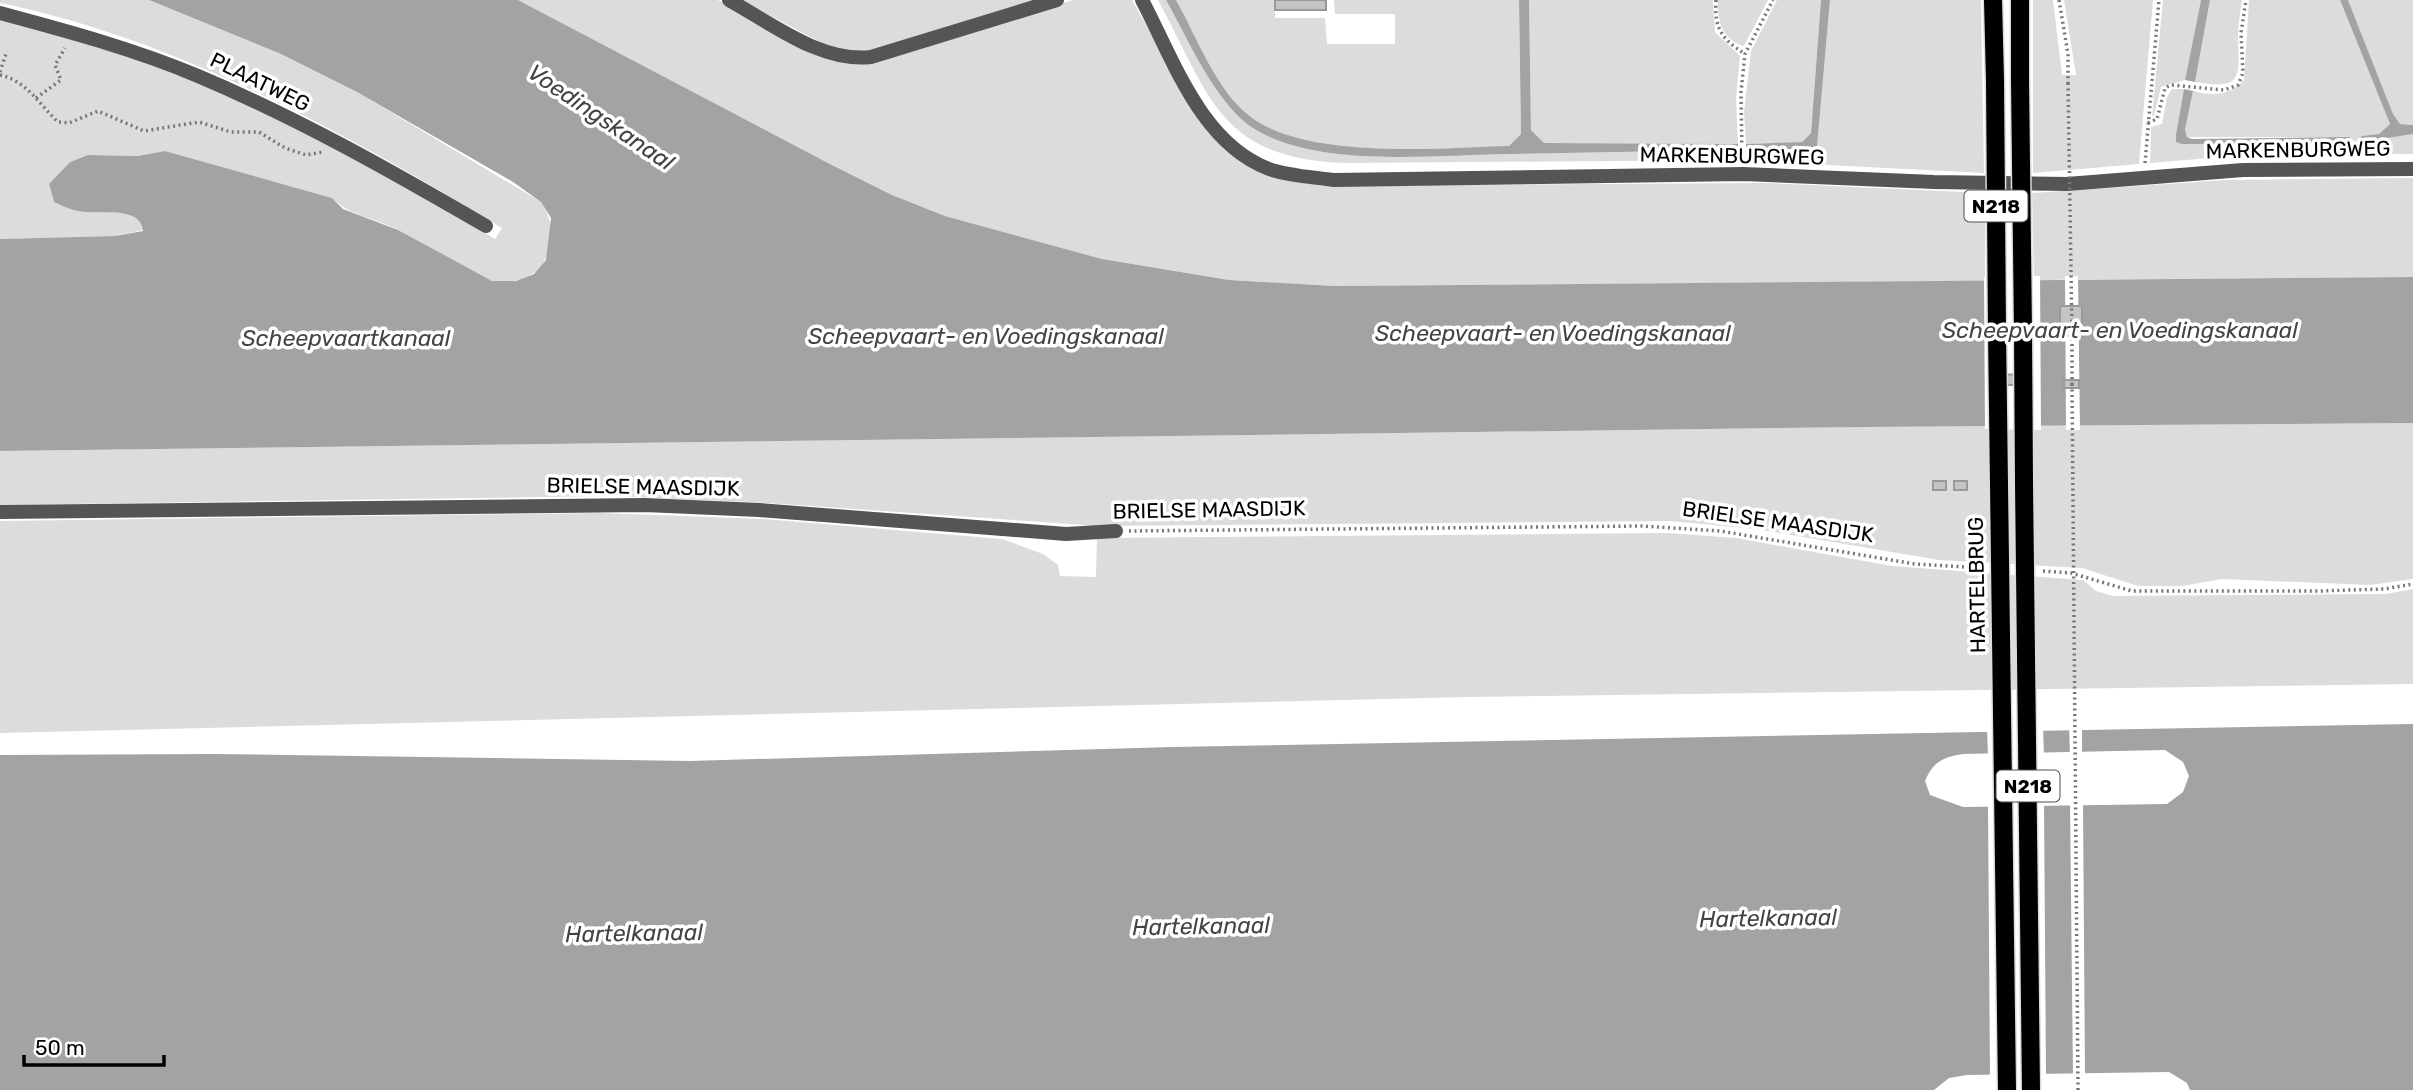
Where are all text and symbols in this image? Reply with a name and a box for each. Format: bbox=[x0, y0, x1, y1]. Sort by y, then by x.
street label: PLAATWEG bbox=[206, 47, 314, 116]
water label: Voedingskanaal bbox=[523, 58, 680, 176]
street label: MARKENBURGWEG bbox=[2205, 135, 2391, 164]
street label: MARKENBURGWEG bbox=[1639, 141, 1825, 170]
road number: N218 bbox=[1965, 190, 2028, 222]
water label: Scheepvaart- en Voedingskanaal bbox=[1942, 316, 2298, 344]
water label: Scheepvaart- en Voedingskanaal bbox=[1375, 319, 1731, 347]
water label: Scheepvaart- en Voedingskanaal bbox=[808, 322, 1164, 350]
water label: Scheepvaartkanaal bbox=[242, 324, 451, 352]
street label: BRIELSE MAASDIJK bbox=[546, 472, 740, 501]
street label: BRIELSE MAASDIJK bbox=[1112, 495, 1306, 524]
street label: BRIELSE MAASDIJK bbox=[1681, 496, 1876, 547]
street label: HARTELBRUG bbox=[1963, 517, 1990, 653]
road number: N218 bbox=[1996, 771, 2060, 802]
water label: Hartelkanaal bbox=[1699, 903, 1838, 933]
water label: Hartelkanaal bbox=[1132, 911, 1271, 941]
water label: Hartelkanaal bbox=[565, 918, 704, 948]
scale bar bbox=[24, 1024, 164, 1068]
text: 50 m bbox=[35, 1035, 85, 1060]

